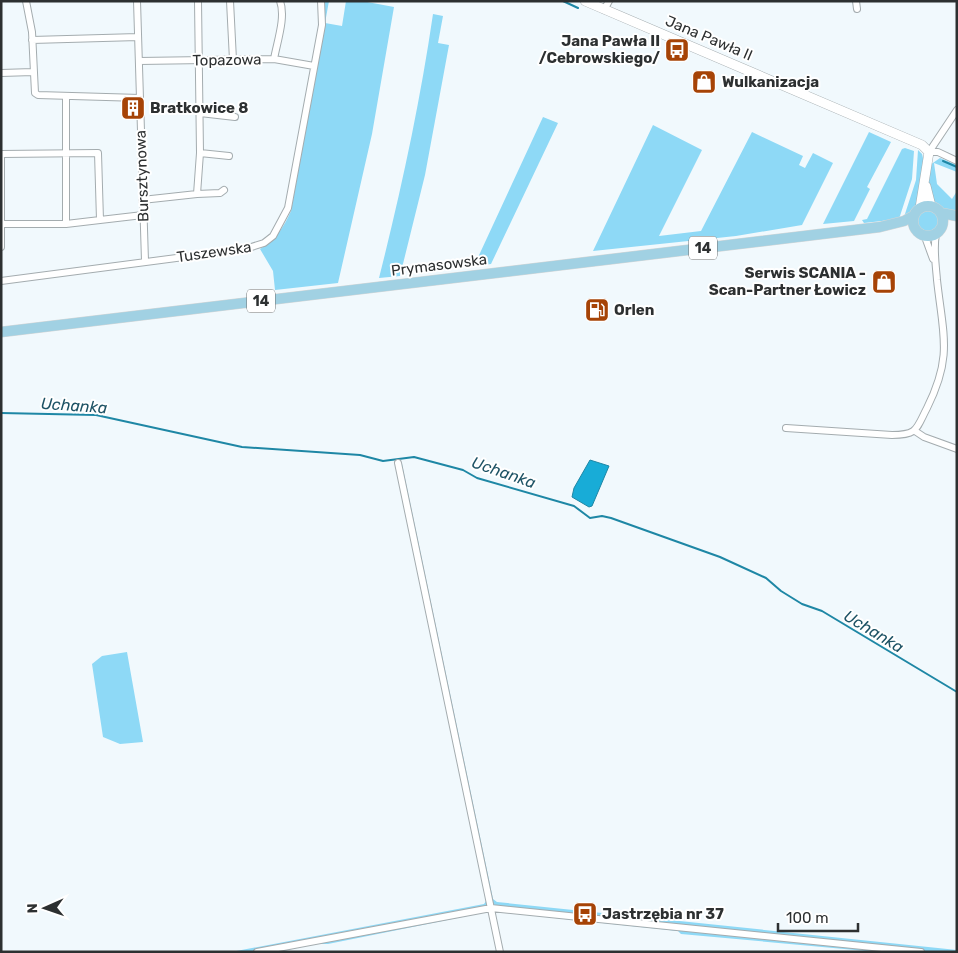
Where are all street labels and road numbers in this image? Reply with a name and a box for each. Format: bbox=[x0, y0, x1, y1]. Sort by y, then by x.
street label: Jana Pawła II bbox=[663, 12, 755, 64]
street label: Topazowa bbox=[192, 50, 262, 70]
street label: Bursztynowa bbox=[131, 130, 153, 222]
road number: 14 bbox=[689, 237, 717, 260]
street label: Tuszewska bbox=[175, 238, 253, 266]
street label: Prymasowska bbox=[390, 250, 488, 280]
road number: 14 bbox=[247, 290, 275, 312]

